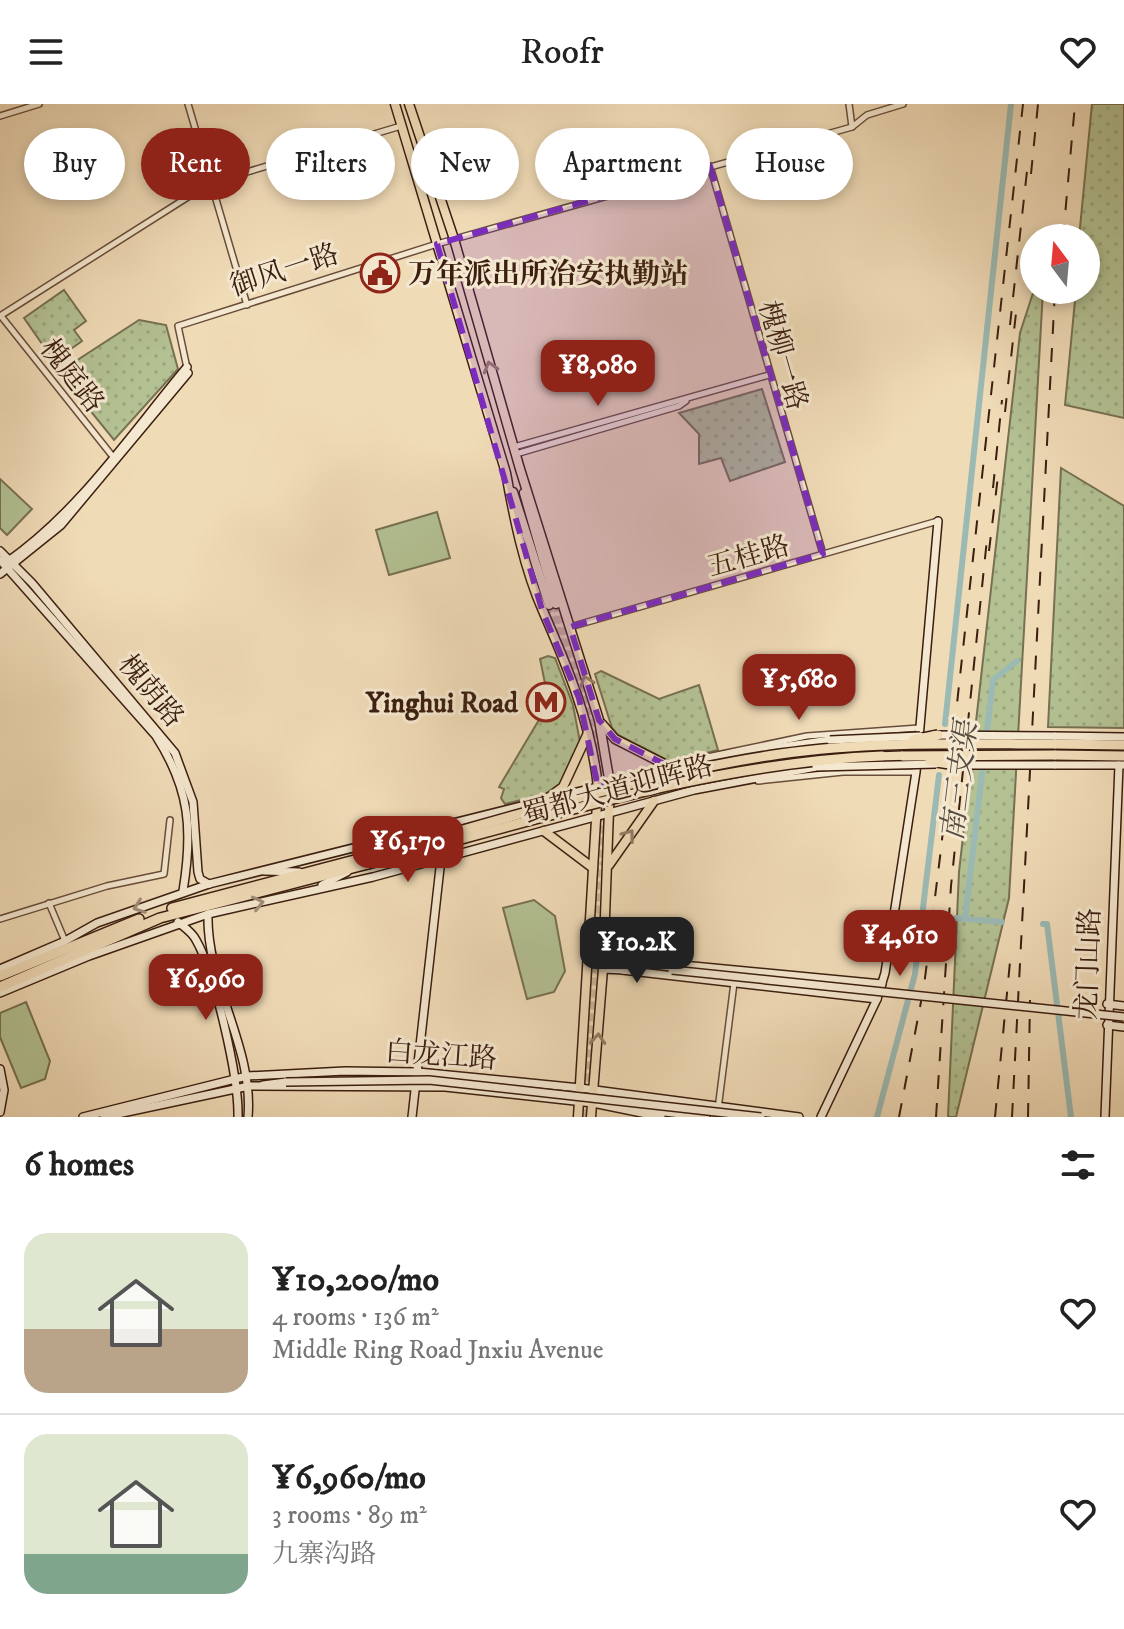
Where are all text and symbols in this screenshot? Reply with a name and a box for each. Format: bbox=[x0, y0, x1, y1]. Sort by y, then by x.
icon: menu bbox=[24, 30, 68, 74]
text: Roofr bbox=[520, 30, 604, 75]
icon: heart bbox=[1056, 30, 1100, 74]
chip: Buy bbox=[24, 128, 125, 200]
chip: Rent bbox=[141, 128, 250, 200]
chip: Filters bbox=[266, 128, 395, 200]
chip: New bbox=[411, 128, 519, 200]
chip: Apartment bbox=[535, 128, 710, 200]
chip: House bbox=[726, 128, 853, 200]
north arrow bbox=[1020, 224, 1100, 304]
map controls bbox=[1020, 224, 1100, 304]
street label: 御风一路 bbox=[226, 236, 343, 304]
public building icon: 万年派出所治安执勤站 bbox=[359, 252, 401, 294]
place label: 万年派出所治安执勤站 bbox=[408, 257, 688, 292]
street label: 槐柳一路 bbox=[750, 297, 815, 414]
street label: 槐庭路 bbox=[32, 332, 111, 420]
pin: ¥8,080 bbox=[533, 340, 663, 408]
text: ¥8,080 bbox=[559, 349, 637, 382]
one-way arrow bbox=[483, 360, 500, 374]
street label: 五桂路 bbox=[703, 528, 794, 585]
street label: 槐荫路 bbox=[110, 648, 191, 734]
pin: ¥5,680 bbox=[734, 654, 864, 722]
text: ¥5,680 bbox=[760, 663, 838, 696]
one-way arrow bbox=[579, 675, 595, 689]
metro station icon: Yinghui Road bbox=[525, 681, 567, 723]
place label: Yinghui Road bbox=[365, 686, 519, 721]
water label: 南三支渠 bbox=[935, 715, 987, 843]
street label: 蜀都大道迎晖路 bbox=[518, 748, 717, 833]
pin: ¥6,170 bbox=[343, 816, 473, 884]
text: ¥6,170 bbox=[370, 825, 446, 858]
one-way arrow bbox=[619, 829, 634, 843]
one-way arrow bbox=[251, 895, 264, 912]
one-way arrow bbox=[133, 897, 147, 914]
street label: 龙门山路 bbox=[1069, 907, 1108, 1021]
pin: ¥4,610 bbox=[835, 910, 965, 978]
pin: ¥10.2K bbox=[572, 917, 702, 985]
text: ¥4,610 bbox=[862, 919, 938, 952]
text: ¥10.2K bbox=[598, 926, 676, 959]
pin: ¥6,960 bbox=[141, 954, 271, 1022]
text: ¥6,960 bbox=[167, 963, 245, 996]
one-way arrow bbox=[589, 1032, 606, 1045]
street label: 白龙江路 bbox=[384, 1034, 498, 1077]
icon: filters bbox=[1056, 1143, 1100, 1187]
text: 6 homes bbox=[24, 1144, 134, 1186]
text: ¥10,200/mo bbox=[272, 1259, 439, 1301]
icon: home bbox=[88, 1265, 184, 1361]
icon: heart bbox=[1056, 1291, 1100, 1335]
text: 4 rooms · 136 m² bbox=[272, 1301, 439, 1334]
text: Middle Ring Road Jnxiu Avenue bbox=[272, 1334, 604, 1367]
text: ¥6,960/mo bbox=[272, 1457, 426, 1499]
icon: home bbox=[88, 1466, 184, 1562]
icon: heart bbox=[1056, 1492, 1100, 1536]
text: 3 rooms · 89 m² bbox=[272, 1499, 427, 1532]
text: 九寨沟路 bbox=[272, 1538, 376, 1571]

